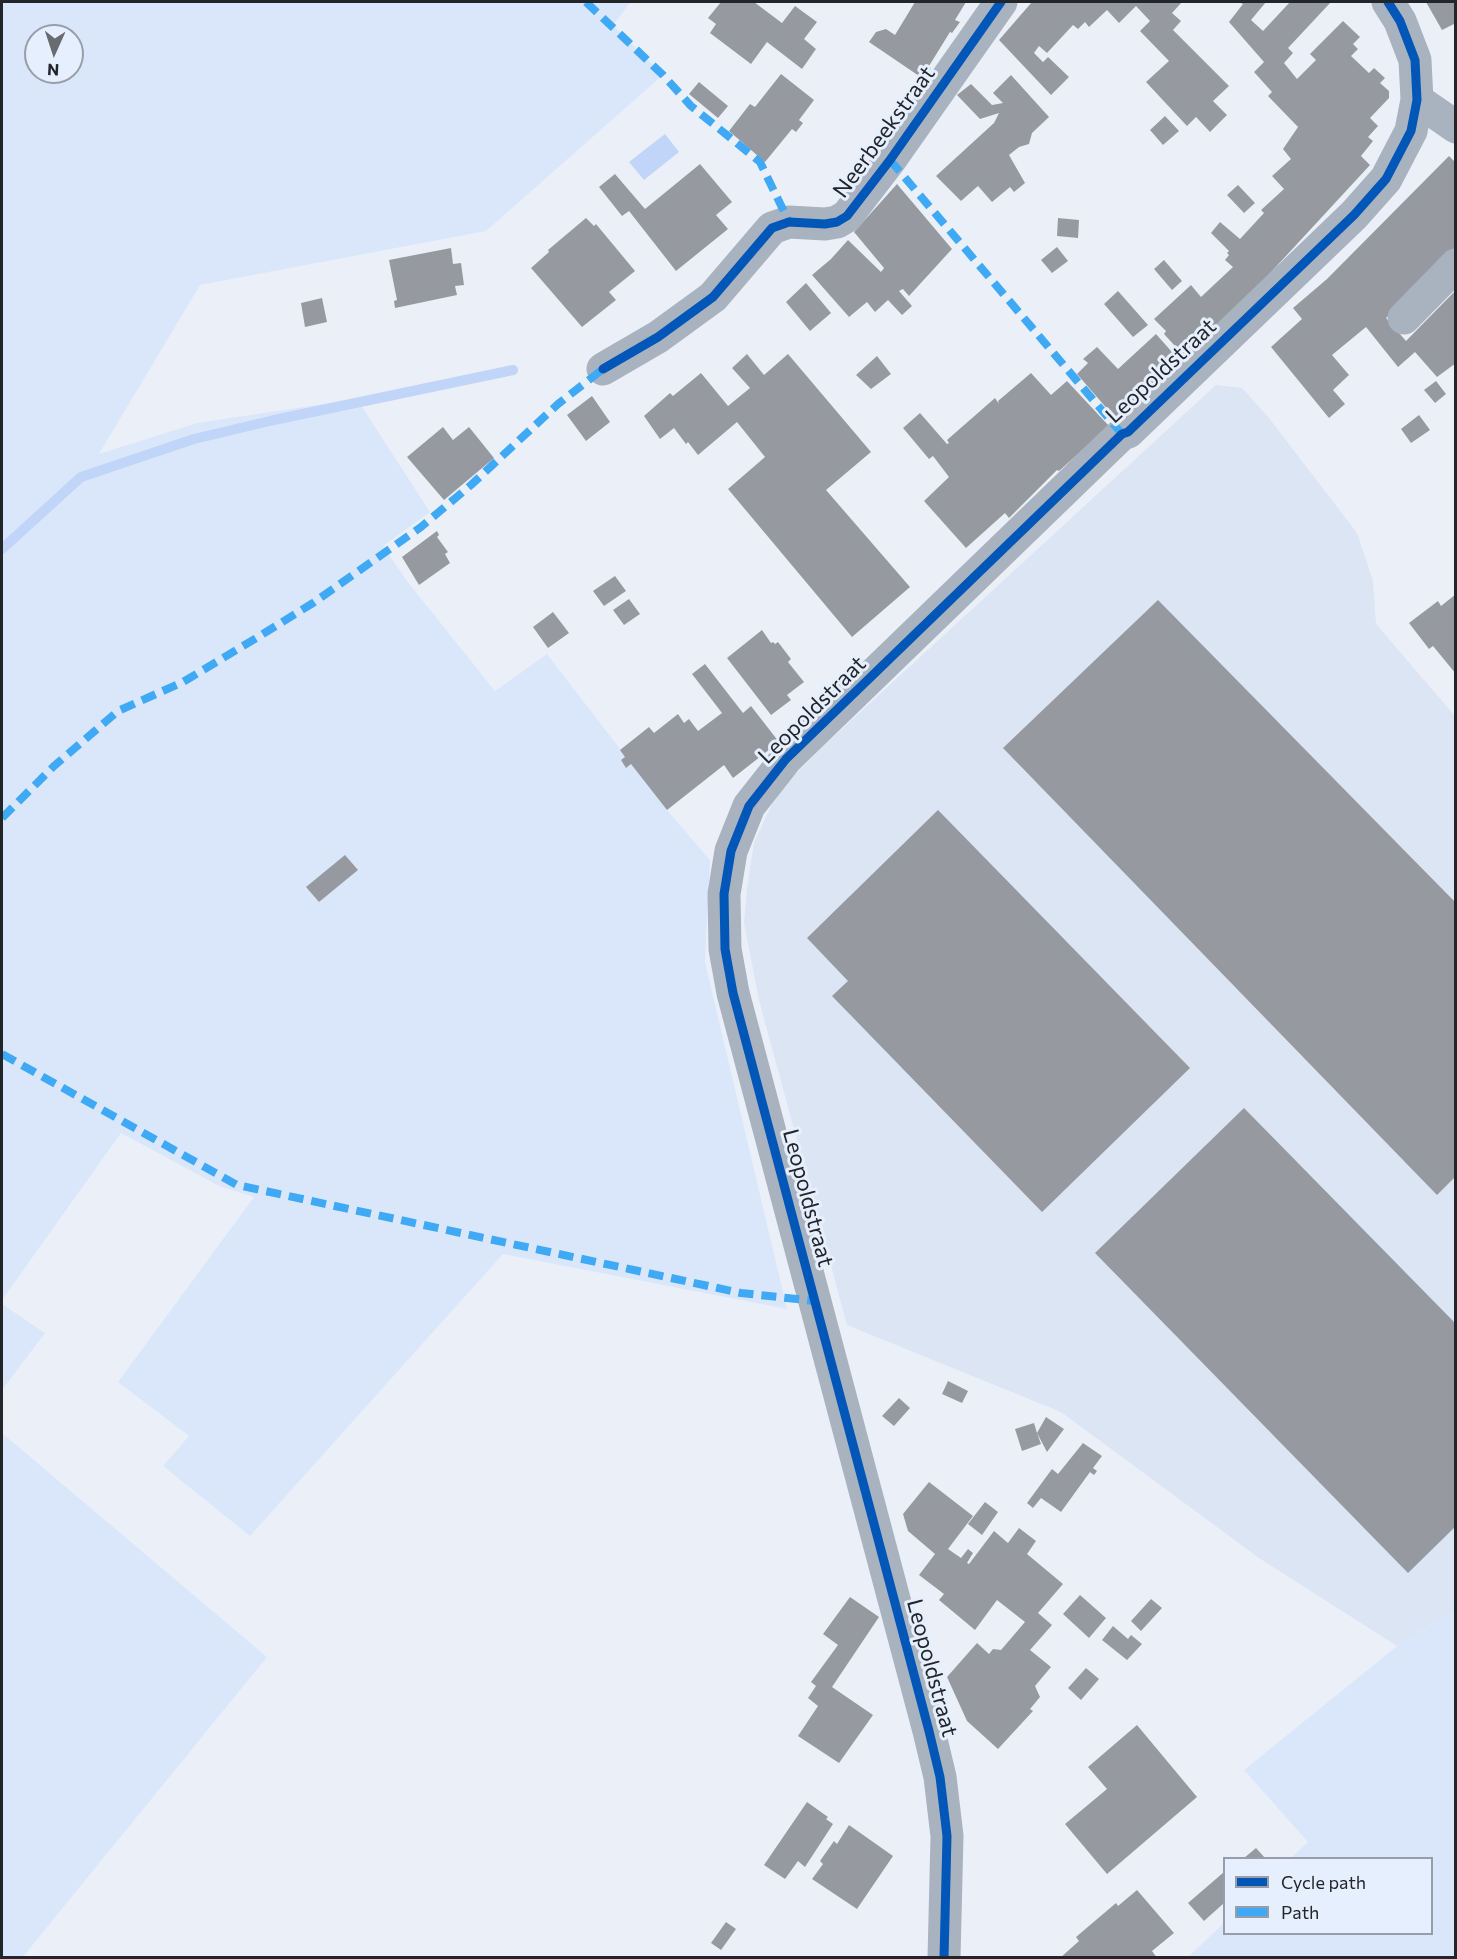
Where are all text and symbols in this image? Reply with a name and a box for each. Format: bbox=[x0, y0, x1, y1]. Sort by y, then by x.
north arrow bbox=[24, 24, 84, 84]
text: N bbox=[47, 61, 60, 80]
street label: Neerbeekstraat bbox=[827, 61, 941, 203]
street label: Leopoldstraat bbox=[1100, 313, 1222, 429]
street label: Leopoldstraat bbox=[753, 651, 871, 769]
street label: Leopoldstraat bbox=[777, 1126, 839, 1270]
street label: Leopoldstraat bbox=[901, 1596, 963, 1740]
legend bbox=[1223, 1857, 1433, 1935]
text: Cycle path bbox=[1281, 1871, 1366, 1893]
text: Path bbox=[1281, 1901, 1319, 1923]

